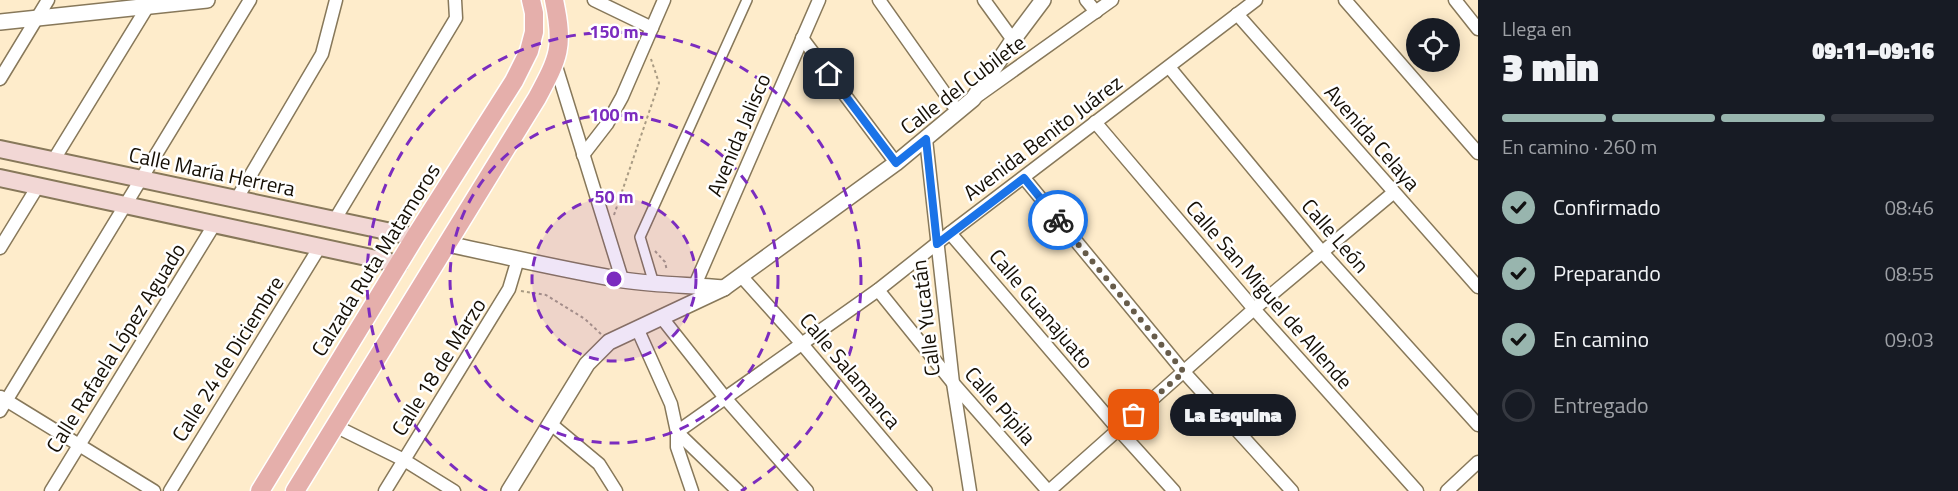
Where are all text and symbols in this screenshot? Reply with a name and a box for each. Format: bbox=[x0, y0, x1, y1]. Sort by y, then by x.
text: Llega en bbox=[1502, 13, 1572, 44]
text: 150 m bbox=[589, 18, 639, 45]
map controls bbox=[1406, 18, 1460, 72]
button: locate bbox=[1406, 18, 1460, 72]
street label: Calle del Cubilete bbox=[893, 26, 1032, 142]
text: 09:11–09:16 bbox=[1812, 34, 1934, 68]
text: 3 min bbox=[1502, 37, 1599, 96]
pin bbox=[803, 48, 854, 99]
icon: home bbox=[812, 57, 845, 90]
street label: Avenida Benito Juárez bbox=[956, 67, 1129, 208]
street label: Avenida Jalisco bbox=[698, 68, 778, 201]
street label: Avenida Celaya bbox=[1317, 77, 1429, 198]
text: 100 m bbox=[589, 101, 639, 128]
text: En camino · 260 m bbox=[1502, 131, 1657, 162]
street label: Calle María Herrera bbox=[126, 138, 299, 204]
street label: Calzada Ruta Matamoros bbox=[303, 157, 448, 362]
text: 50 m bbox=[594, 183, 634, 210]
courier bbox=[1028, 190, 1088, 250]
text: Confirmado bbox=[1553, 190, 1661, 224]
street label: Calle León bbox=[1294, 191, 1377, 280]
icon: check bbox=[1502, 191, 1535, 224]
text: 08:46 bbox=[1885, 192, 1934, 223]
street label: Calle San Miguel de Allende bbox=[1179, 193, 1361, 396]
icon: bike bbox=[1042, 204, 1075, 237]
street label: Calle Rafaela López Aguado bbox=[37, 236, 193, 459]
street label: Calle Guanajuato bbox=[982, 241, 1102, 375]
text: Preparando bbox=[1553, 256, 1661, 290]
icon: check bbox=[1502, 257, 1535, 290]
street label: Calle Yucatán bbox=[902, 258, 948, 378]
text: 08:55 bbox=[1885, 258, 1934, 289]
street label: Calle 24 de Diciembre bbox=[163, 269, 291, 448]
centre of rings bbox=[604, 269, 624, 289]
street label: Calle 18 de Marzo bbox=[383, 291, 493, 442]
street label: Calle Salamanca bbox=[792, 305, 909, 436]
text: En camino bbox=[1553, 322, 1649, 356]
icon: check bbox=[1502, 323, 1535, 356]
text: 09:03 bbox=[1885, 324, 1934, 355]
street label: Calle Pípila bbox=[958, 359, 1044, 452]
text: Entregado bbox=[1553, 388, 1649, 422]
pin bbox=[1108, 389, 1159, 440]
callout: La Esquina bbox=[1170, 394, 1296, 436]
icon: bag bbox=[1117, 398, 1150, 431]
text: La Esquina bbox=[1184, 399, 1282, 430]

